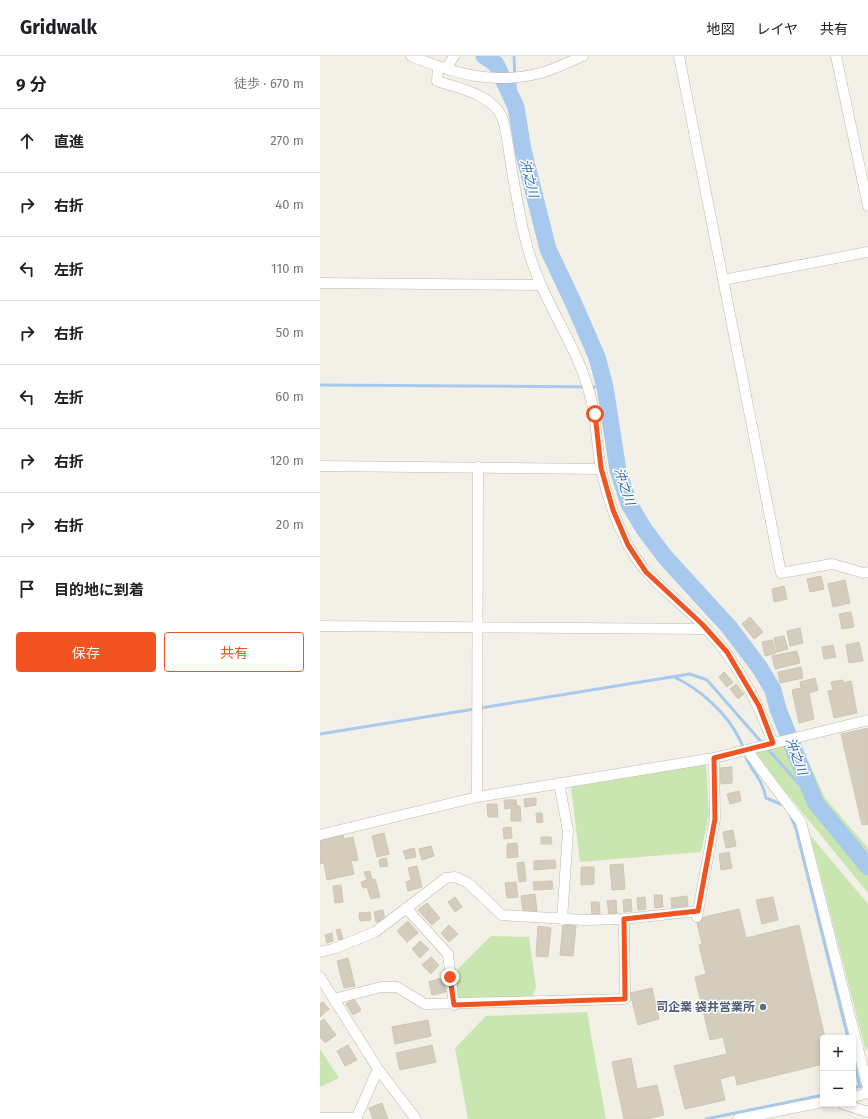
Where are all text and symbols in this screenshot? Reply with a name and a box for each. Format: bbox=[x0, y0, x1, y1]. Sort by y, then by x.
text: Gridwalk bbox=[20, 16, 97, 39]
text: 地図 bbox=[706, 21, 734, 38]
text: レイヤ bbox=[756, 21, 798, 38]
text: 共有 bbox=[820, 21, 848, 38]
text: 9 分 bbox=[16, 74, 47, 95]
text: 徒歩 · 670 m bbox=[234, 76, 304, 91]
icon: ahead bbox=[16, 130, 38, 152]
text: 直進 bbox=[54, 133, 84, 151]
text: 270 m bbox=[270, 133, 304, 148]
water label: 沖之川 bbox=[518, 157, 542, 201]
icon: right bbox=[16, 194, 38, 216]
text: 右折 bbox=[54, 197, 84, 215]
text: 40 m bbox=[275, 197, 304, 212]
icon: left bbox=[16, 258, 38, 280]
text: 左折 bbox=[54, 261, 84, 279]
text: 110 m bbox=[271, 261, 304, 276]
icon: right bbox=[16, 322, 38, 344]
text: 右折 bbox=[54, 325, 84, 343]
text: 50 m bbox=[276, 325, 304, 340]
icon: left bbox=[16, 386, 38, 408]
text: 左折 bbox=[54, 389, 84, 407]
text: 60 m bbox=[275, 389, 304, 404]
route start bbox=[586, 405, 604, 423]
icon: right bbox=[16, 450, 38, 472]
text: 右折 bbox=[54, 453, 84, 471]
text: 120 m bbox=[270, 453, 304, 468]
water label: 沖之川 bbox=[611, 465, 639, 509]
icon: right bbox=[16, 514, 38, 536]
text: 右折 bbox=[54, 517, 84, 535]
text: 20 m bbox=[276, 517, 304, 532]
icon: arrive bbox=[16, 578, 38, 600]
text: 目的地に到着 bbox=[54, 581, 144, 599]
button: 保存 bbox=[16, 632, 156, 672]
button: 共有 bbox=[164, 632, 304, 672]
water label: 沖之川 bbox=[783, 735, 811, 779]
route end bbox=[441, 968, 459, 986]
place label: 司企業 袋井営業所 bbox=[656, 1000, 755, 1014]
marker: 司企業 袋井営業所 bbox=[758, 1002, 768, 1012]
map controls bbox=[820, 1035, 856, 1107]
button: + bbox=[820, 1035, 856, 1071]
button: − bbox=[820, 1071, 856, 1107]

